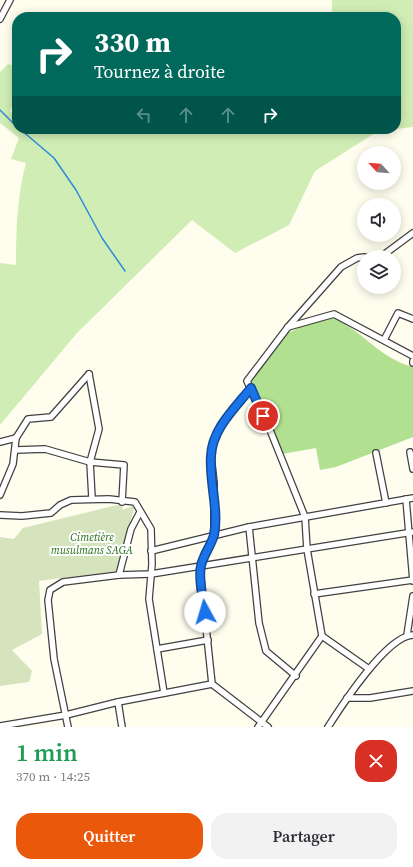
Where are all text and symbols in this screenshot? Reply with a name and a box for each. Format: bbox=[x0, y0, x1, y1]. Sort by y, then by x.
text: 330 m bbox=[94, 23, 171, 61]
icon: right bbox=[28, 28, 80, 80]
text: Tournez à droite bbox=[94, 59, 225, 84]
icon: left bbox=[133, 104, 155, 126]
icon: ahead bbox=[175, 104, 197, 126]
icon: ahead bbox=[217, 104, 239, 126]
icon: right bbox=[259, 104, 281, 126]
north arrow bbox=[357, 146, 401, 190]
map controls bbox=[357, 146, 401, 294]
button: sound bbox=[357, 198, 401, 242]
button: layers bbox=[357, 250, 401, 294]
pin bbox=[246, 399, 280, 433]
icon: arrive bbox=[252, 405, 274, 427]
park label: Cimetière musulmans SAGA bbox=[51, 530, 133, 558]
position arrow bbox=[184, 591, 226, 633]
text: 1 min bbox=[16, 736, 78, 769]
button: close bbox=[355, 740, 397, 782]
text: 370 m · 14:25 bbox=[16, 768, 90, 785]
button: Quitter bbox=[16, 813, 203, 859]
button: Partager bbox=[211, 813, 397, 859]

